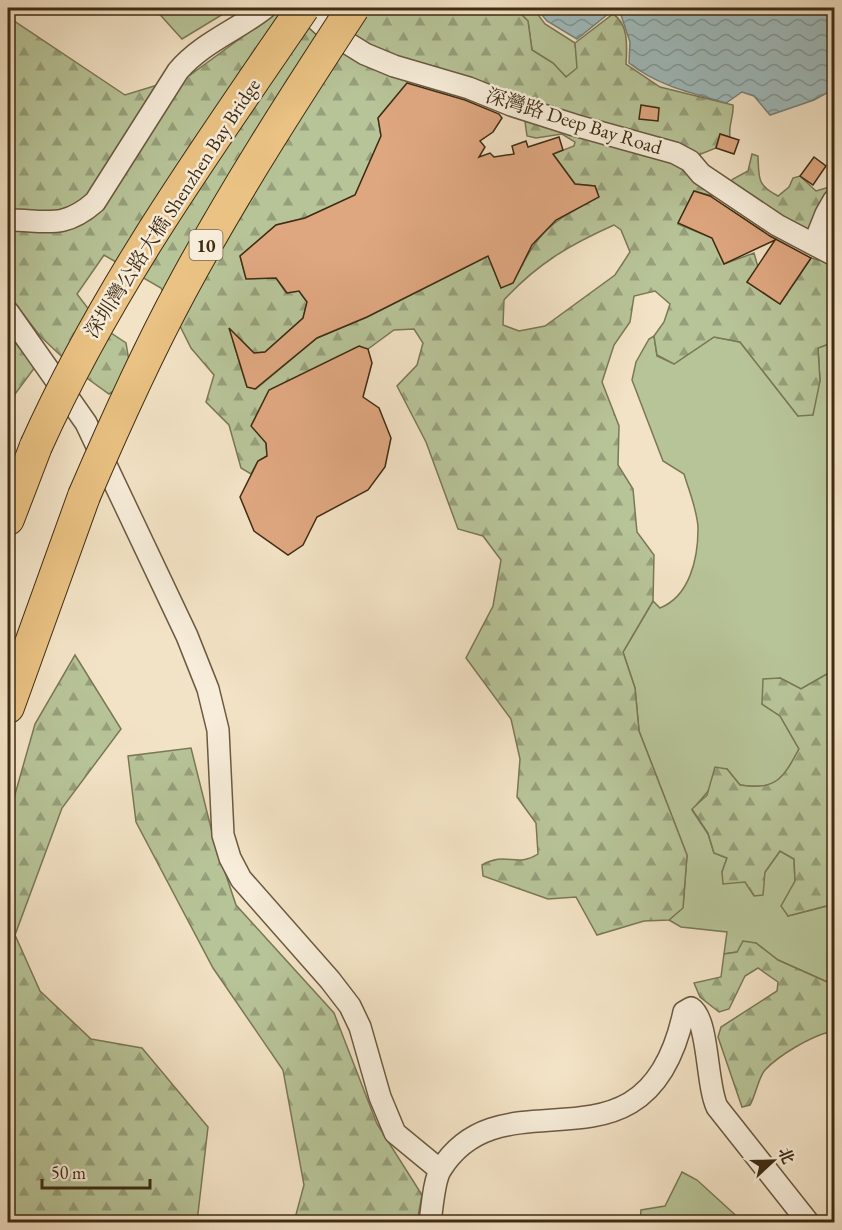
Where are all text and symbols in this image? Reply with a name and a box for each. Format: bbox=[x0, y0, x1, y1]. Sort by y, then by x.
street label: 深圳灣公路大橋 Shenzhen Bay Bridge bbox=[78, 73, 266, 343]
street label: 深灣路 Deep Bay Road bbox=[483, 82, 666, 160]
road number: 10 bbox=[190, 230, 222, 260]
north arrow bbox=[743, 1131, 803, 1191]
text: 北 bbox=[774, 1144, 799, 1167]
scale bar bbox=[42, 1152, 150, 1190]
text: 50 m bbox=[51, 1161, 86, 1184]

